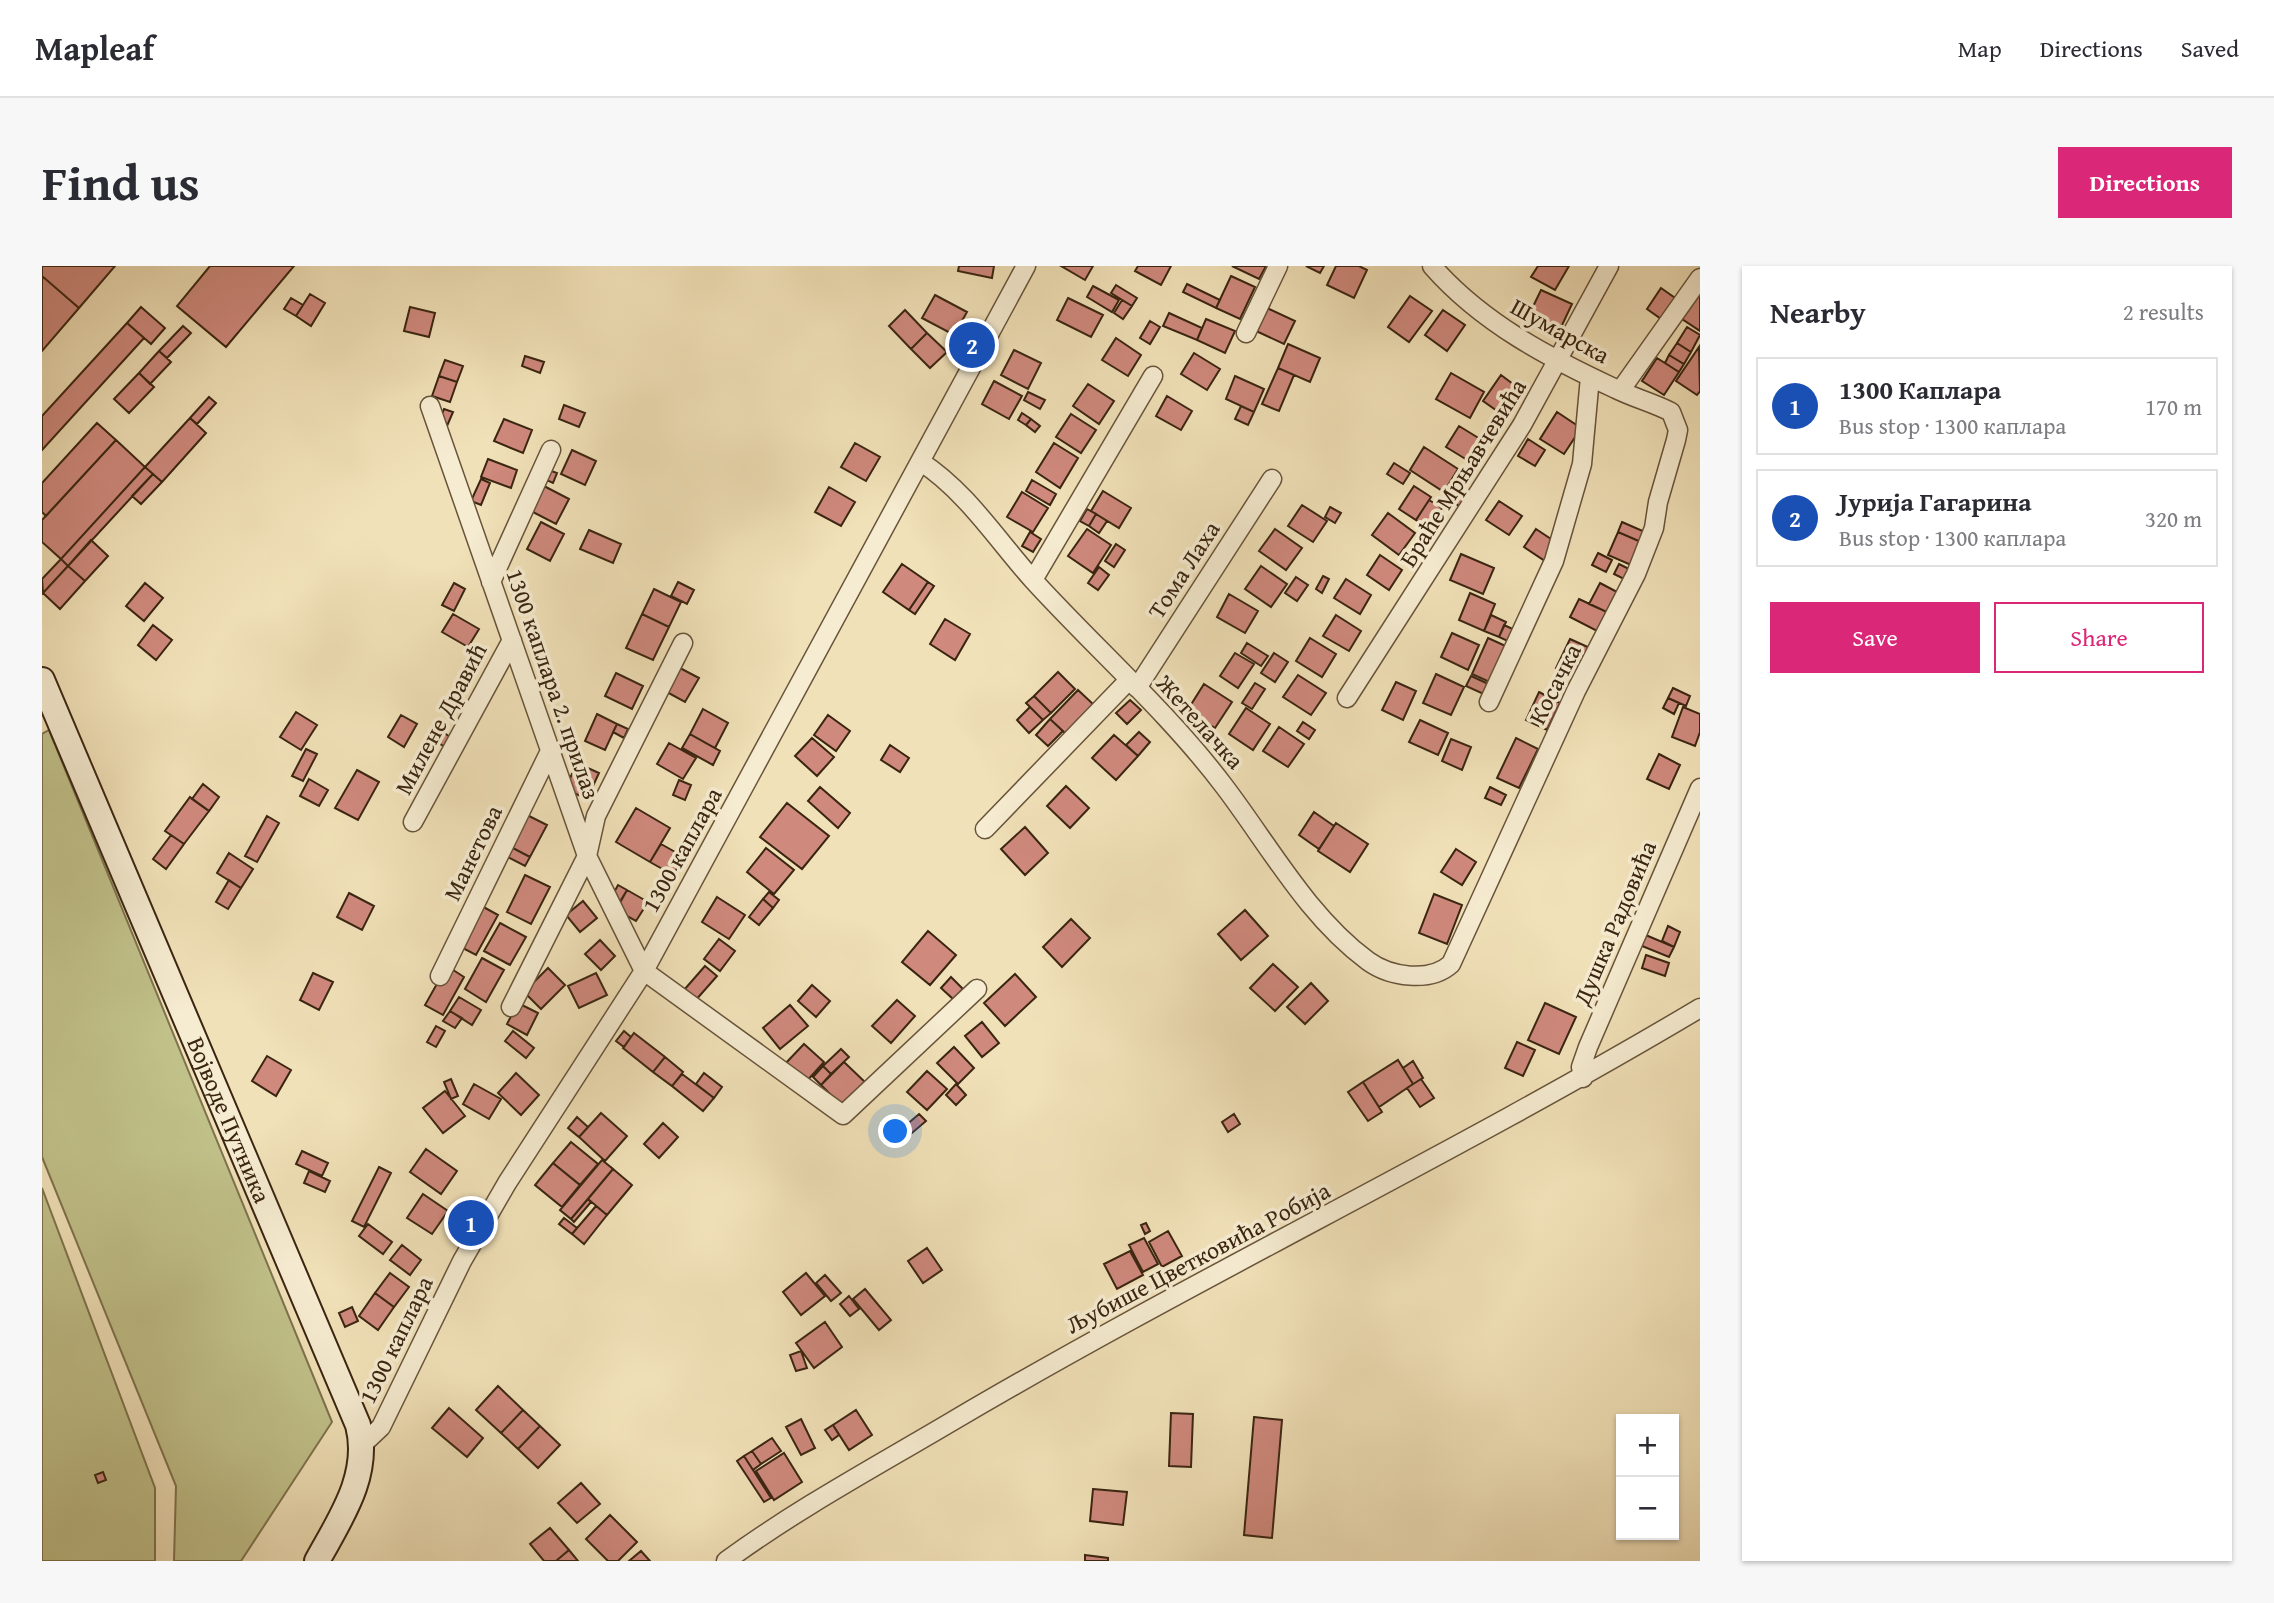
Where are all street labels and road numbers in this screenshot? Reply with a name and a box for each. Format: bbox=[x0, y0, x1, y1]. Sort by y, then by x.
street label: Шумарска bbox=[1504, 289, 1617, 372]
street label: Браће Мрњавчевића bbox=[1390, 371, 1535, 574]
street label: Тома Лаха bbox=[1139, 514, 1228, 625]
street label: 1300 каплара 2. прилаз bbox=[498, 564, 609, 804]
street label: Милене Дравић bbox=[386, 636, 496, 801]
street label: Косачка bbox=[1519, 637, 1590, 730]
street label: Жетелачка bbox=[1148, 666, 1253, 777]
street label: 1300 каплара bbox=[633, 780, 731, 919]
street label: Манетова bbox=[434, 799, 511, 906]
street label: Душка Радовића bbox=[1564, 835, 1665, 1011]
street label: Војводе Путника bbox=[178, 1031, 280, 1209]
street label: Љубише Цветковића Робија bbox=[1059, 1173, 1337, 1342]
street label: 1300 каплара bbox=[350, 1270, 442, 1409]

